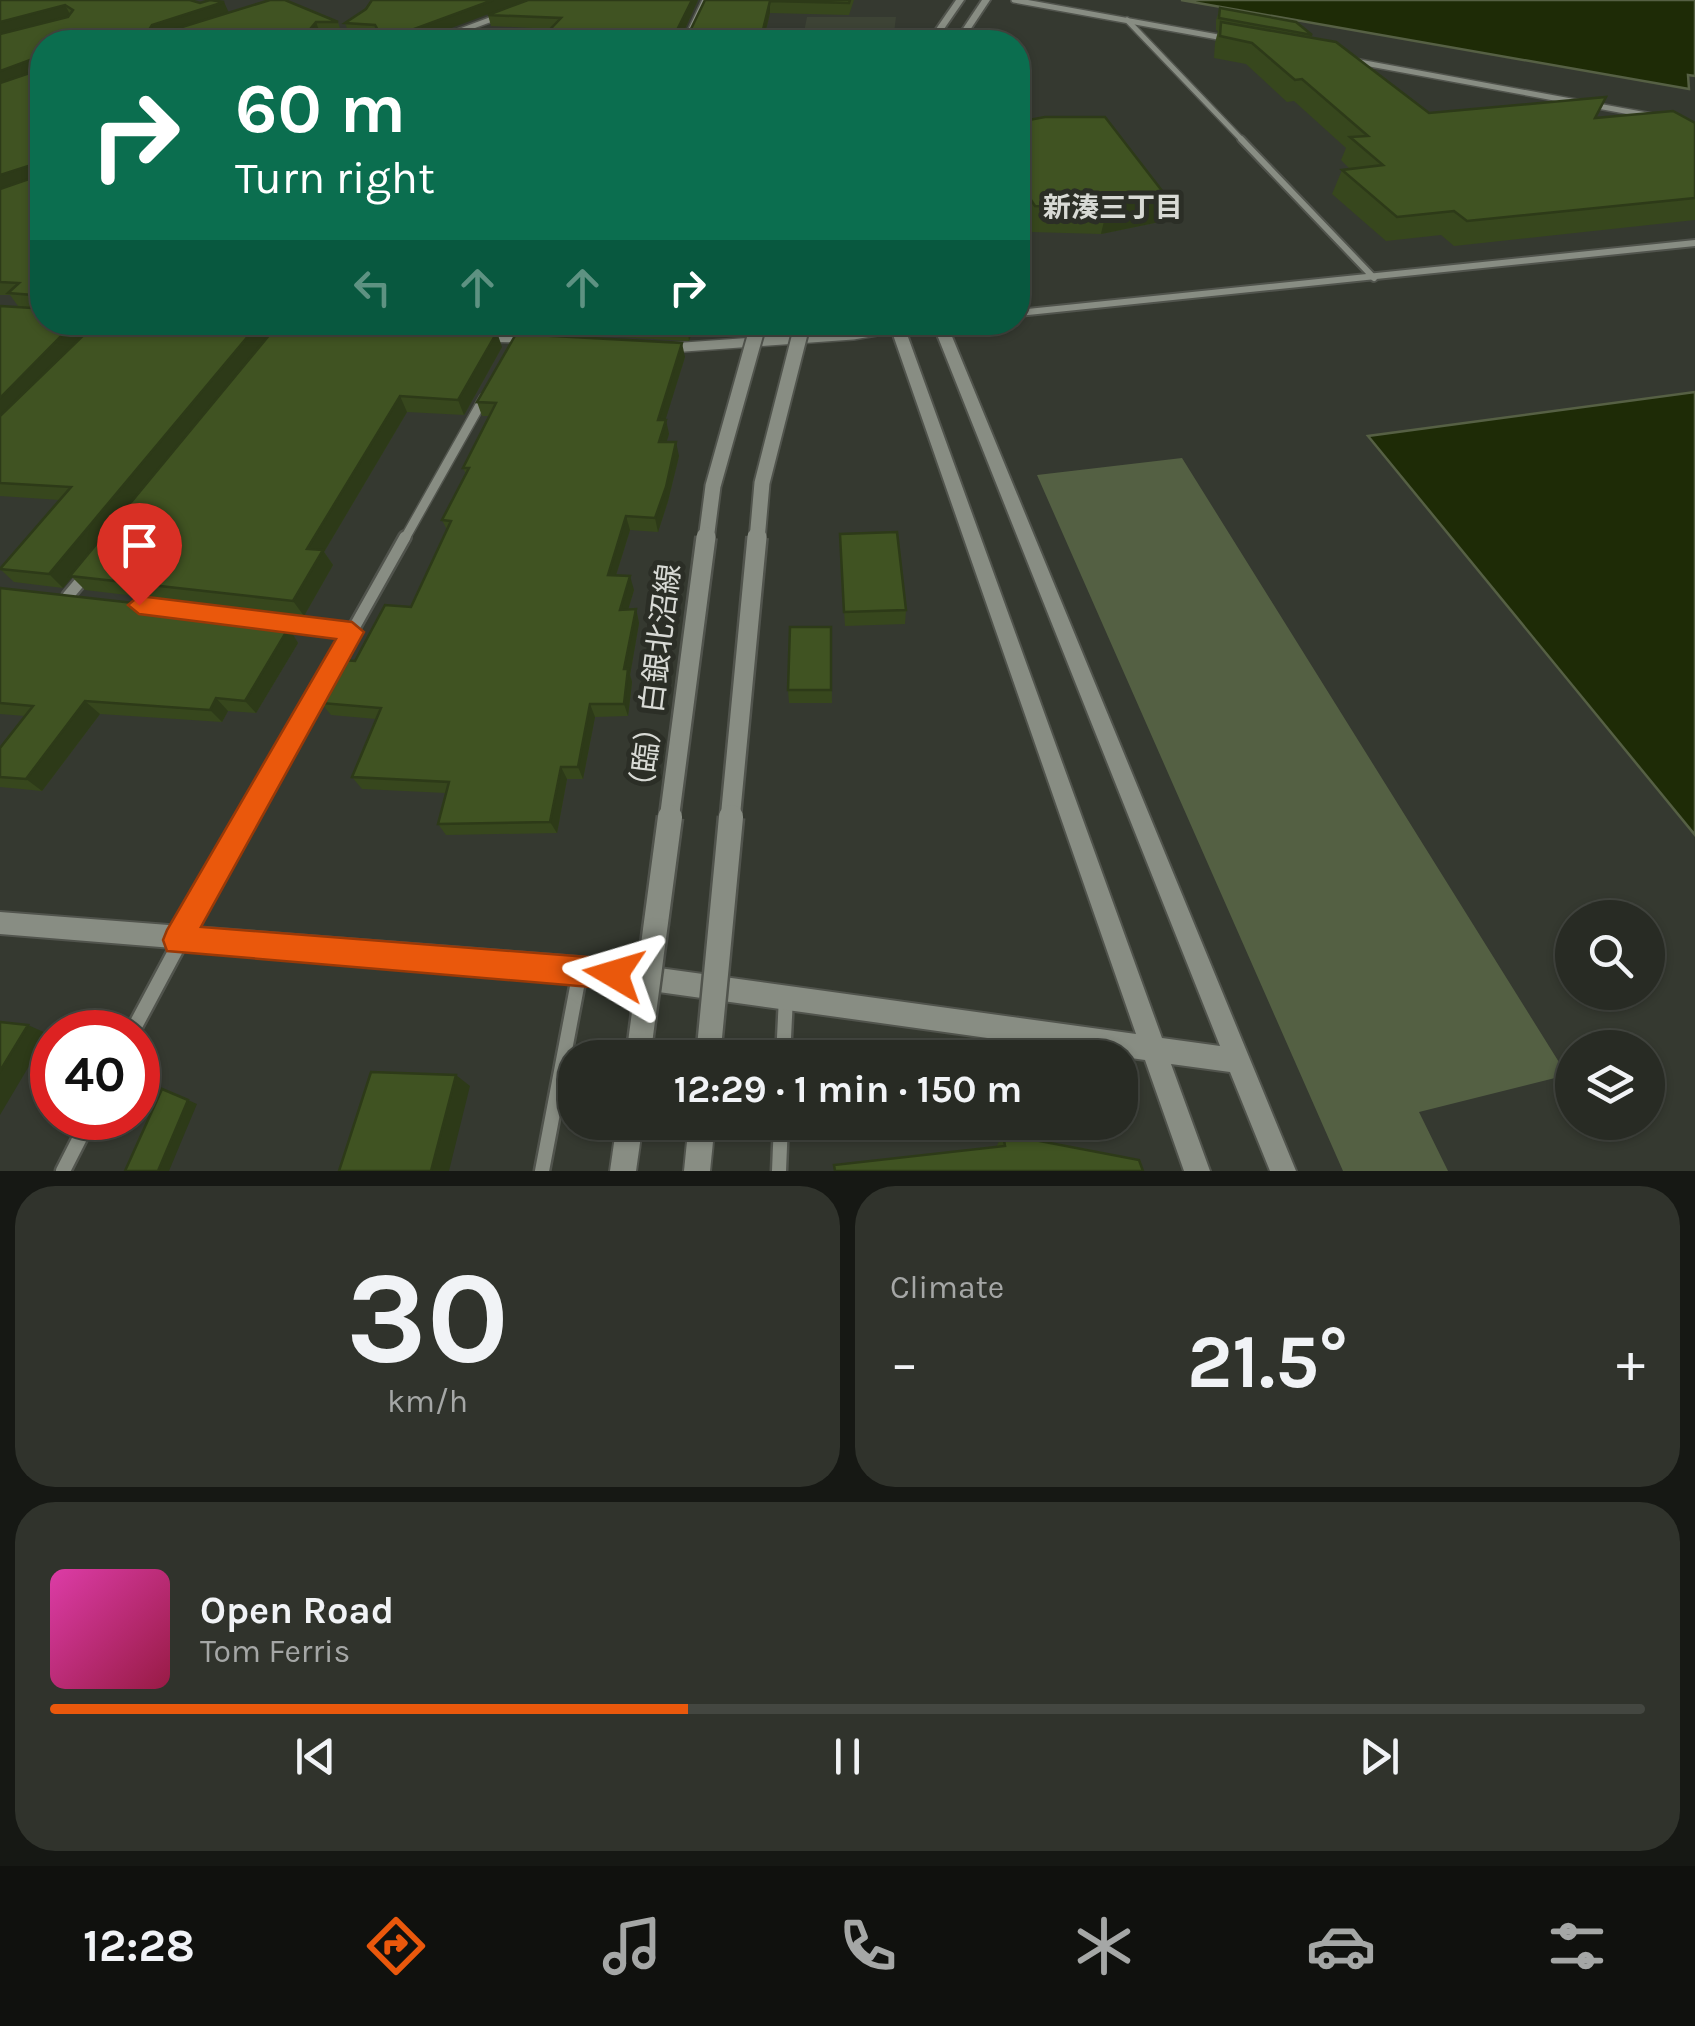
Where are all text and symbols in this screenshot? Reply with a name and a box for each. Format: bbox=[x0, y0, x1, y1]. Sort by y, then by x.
text: 60 m bbox=[235, 68, 406, 150]
icon: right bbox=[70, 70, 200, 200]
text: Turn right bbox=[235, 152, 435, 204]
district label: 新湊三丁目 bbox=[1043, 191, 1183, 224]
icon: left bbox=[345, 260, 400, 315]
icon: ahead bbox=[450, 260, 505, 315]
icon: ahead bbox=[555, 260, 610, 315]
icon: right bbox=[660, 260, 715, 315]
pin bbox=[97, 503, 182, 606]
icon: arrive bbox=[112, 518, 167, 573]
street label: （臨）白銀北沼線 bbox=[623, 562, 687, 804]
map controls bbox=[1555, 900, 1665, 1140]
button: search bbox=[1555, 900, 1665, 1010]
position arrow bbox=[562, 922, 666, 1026]
speed limit sign: 40 bbox=[30, 1010, 160, 1140]
button: layers bbox=[1555, 1030, 1665, 1140]
text: 12:29 · 1 min · 150 m bbox=[674, 1067, 1022, 1112]
text: 30 bbox=[346, 1242, 509, 1394]
text: Climate bbox=[890, 1269, 1004, 1306]
text: 21.5° bbox=[1187, 1318, 1348, 1406]
text: − bbox=[890, 1331, 919, 1395]
text: + bbox=[1616, 1331, 1645, 1395]
text: km/h bbox=[387, 1383, 468, 1420]
text: Open Road bbox=[200, 1588, 394, 1633]
text: Tom Ferris bbox=[200, 1633, 350, 1670]
icon: previous bbox=[288, 1729, 343, 1784]
icon: pause bbox=[820, 1729, 875, 1784]
icon: next bbox=[1352, 1729, 1407, 1784]
icon: directions bbox=[361, 1911, 431, 1981]
icon: music bbox=[597, 1911, 667, 1981]
icon: phone bbox=[833, 1911, 903, 1981]
icon: climate bbox=[1069, 1911, 1139, 1981]
icon: car bbox=[1306, 1911, 1376, 1981]
icon: filters bbox=[1542, 1911, 1612, 1981]
text: 12:28 bbox=[83, 1920, 195, 1972]

